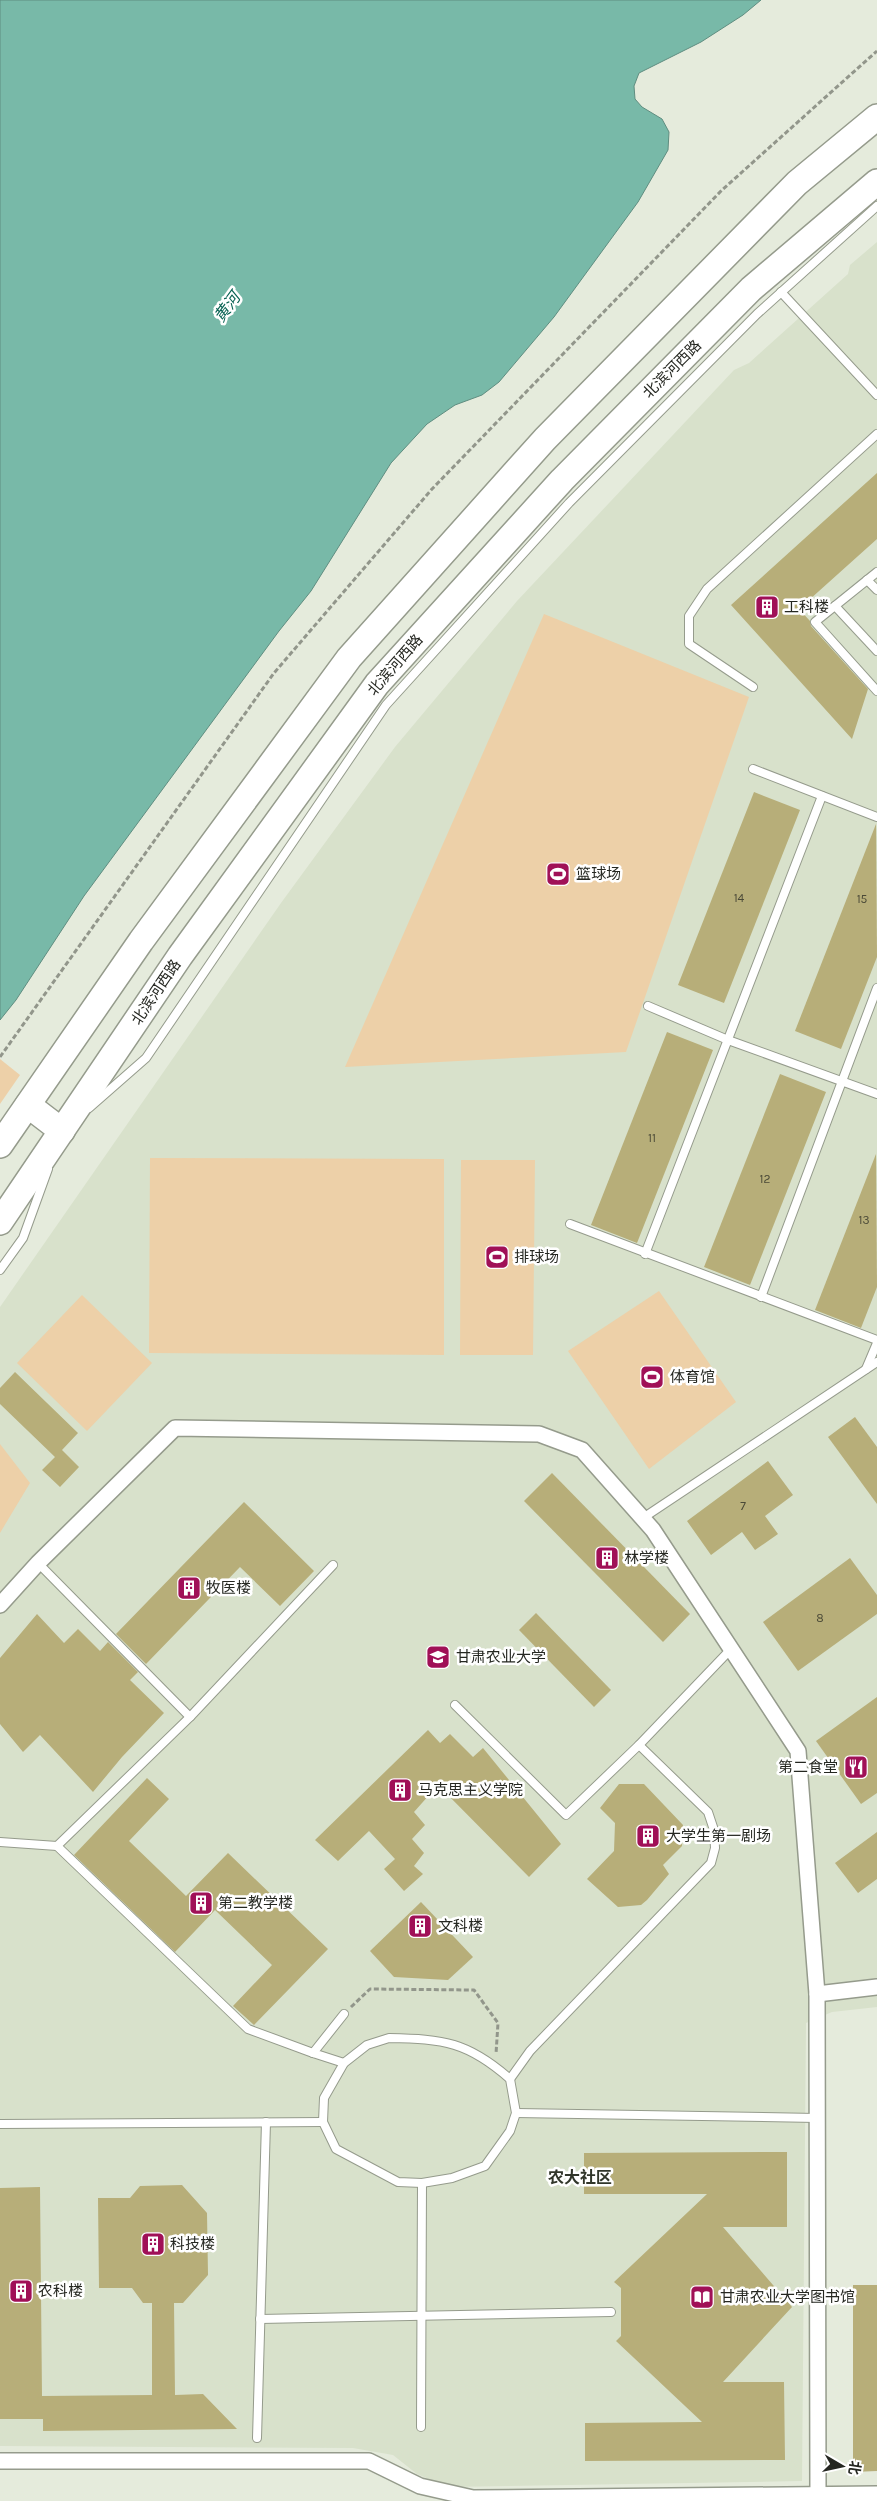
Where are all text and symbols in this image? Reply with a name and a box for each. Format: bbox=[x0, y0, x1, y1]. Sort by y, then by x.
water label: 黄河 bbox=[210, 286, 246, 326]
street label: 北滨河西路 bbox=[639, 336, 705, 402]
building icon: 工科楼 bbox=[754, 594, 780, 620]
place label: 工科楼 bbox=[784, 598, 829, 616]
street label: 北滨河西路 bbox=[364, 631, 426, 699]
sports icon: 篮球场 bbox=[545, 861, 571, 887]
place label: 篮球场 bbox=[576, 865, 621, 883]
house number: 14 bbox=[734, 891, 745, 905]
house number: 15 bbox=[857, 892, 868, 906]
street label: 北滨河西路 bbox=[128, 956, 184, 1028]
house number: 11 bbox=[648, 1131, 656, 1145]
house number: 12 bbox=[760, 1172, 771, 1186]
house number: 13 bbox=[858, 1213, 870, 1227]
sports icon: 排球场 bbox=[484, 1244, 510, 1270]
place label: 排球场 bbox=[514, 1248, 559, 1266]
sports icon: 体育馆 bbox=[639, 1364, 665, 1390]
place label: 体育馆 bbox=[670, 1368, 715, 1386]
house number: 7 bbox=[740, 1499, 746, 1513]
building icon: 林学楼 bbox=[594, 1545, 620, 1571]
place label: 林学楼 bbox=[624, 1549, 669, 1567]
building icon: 牧医楼 bbox=[176, 1575, 202, 1601]
place label: 牧医楼 bbox=[206, 1579, 251, 1597]
house number: 8 bbox=[816, 1611, 824, 1625]
school or university icon: 甘肃农业大学 bbox=[425, 1644, 451, 1670]
place label: 甘肃农业大学 bbox=[456, 1648, 546, 1666]
restaurant icon: 第二食堂 bbox=[843, 1754, 869, 1780]
place label: 第二食堂 bbox=[778, 1758, 838, 1776]
building icon: 马克思主义学院 bbox=[387, 1777, 413, 1803]
place label: 马克思主义学院 bbox=[418, 1781, 523, 1799]
building icon: 大学生第一剧场 bbox=[635, 1823, 661, 1849]
place label: 大学生第一剧场 bbox=[666, 1827, 771, 1845]
building icon: 第二教学楼 bbox=[188, 1890, 214, 1916]
place label: 第二教学楼 bbox=[218, 1894, 293, 1912]
building icon: 文科楼 bbox=[407, 1913, 433, 1939]
place label: 文科楼 bbox=[438, 1917, 483, 1935]
district label: 农大社区 bbox=[548, 2168, 612, 2187]
building icon: 科技楼 bbox=[140, 2231, 166, 2257]
place label: 科技楼 bbox=[170, 2235, 215, 2253]
building icon: 农科楼 bbox=[8, 2278, 34, 2304]
place label: 农科楼 bbox=[38, 2282, 83, 2300]
library icon: 甘肃农业大学图书馆 bbox=[689, 2284, 715, 2310]
place label: 甘肃农业大学图书馆 bbox=[720, 2288, 855, 2306]
north arrow bbox=[817, 2441, 867, 2491]
text: 北 bbox=[845, 2460, 864, 2476]

